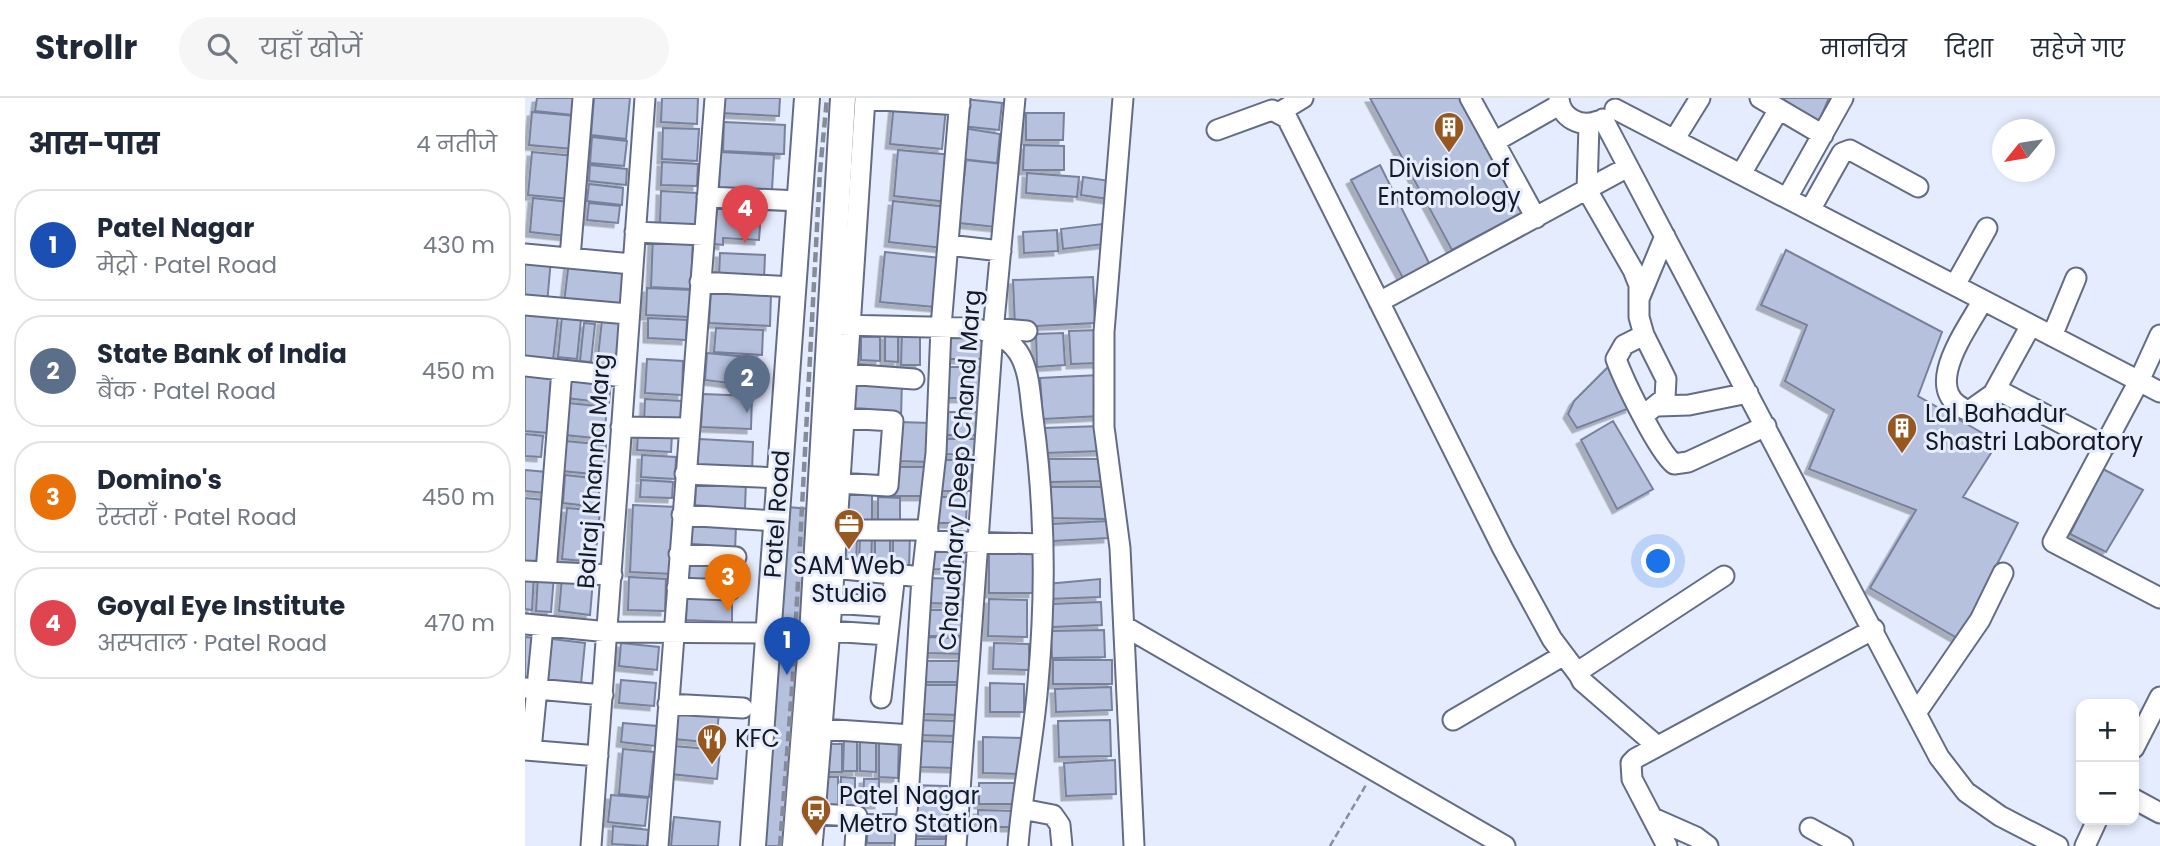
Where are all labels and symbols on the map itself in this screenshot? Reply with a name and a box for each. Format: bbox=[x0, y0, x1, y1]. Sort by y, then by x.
building icon: Division of Entomology bbox=[1432, 110, 1466, 154]
north arrow bbox=[1992, 119, 2055, 182]
place label: Division of Entomology bbox=[1378, 152, 1521, 213]
pin: 4 bbox=[722, 185, 768, 243]
street label: Chaudhary Deep Chand Marg bbox=[930, 288, 989, 652]
street label: Balraj Khanna Marg bbox=[569, 352, 618, 590]
pin: 2 bbox=[724, 355, 770, 413]
place label: Lal Bahadur Shastri Laboratory bbox=[1925, 397, 2144, 458]
building icon: Lal Bahadur Shastri Laboratory bbox=[1885, 411, 1919, 455]
street label: Patel Road bbox=[756, 449, 797, 579]
office icon: SAM Web Studio bbox=[832, 507, 866, 551]
your location bbox=[1641, 544, 1675, 578]
place label: SAM Web Studio bbox=[793, 549, 905, 610]
pin: 3 bbox=[705, 554, 751, 612]
pin: 1 bbox=[764, 617, 810, 675]
restaurant icon: KFC bbox=[695, 722, 729, 766]
place label: KFC bbox=[735, 722, 780, 755]
place label: Patel Nagar Metro Station bbox=[839, 779, 998, 840]
bus stop icon: Patel Nagar Metro Station bbox=[799, 793, 833, 837]

